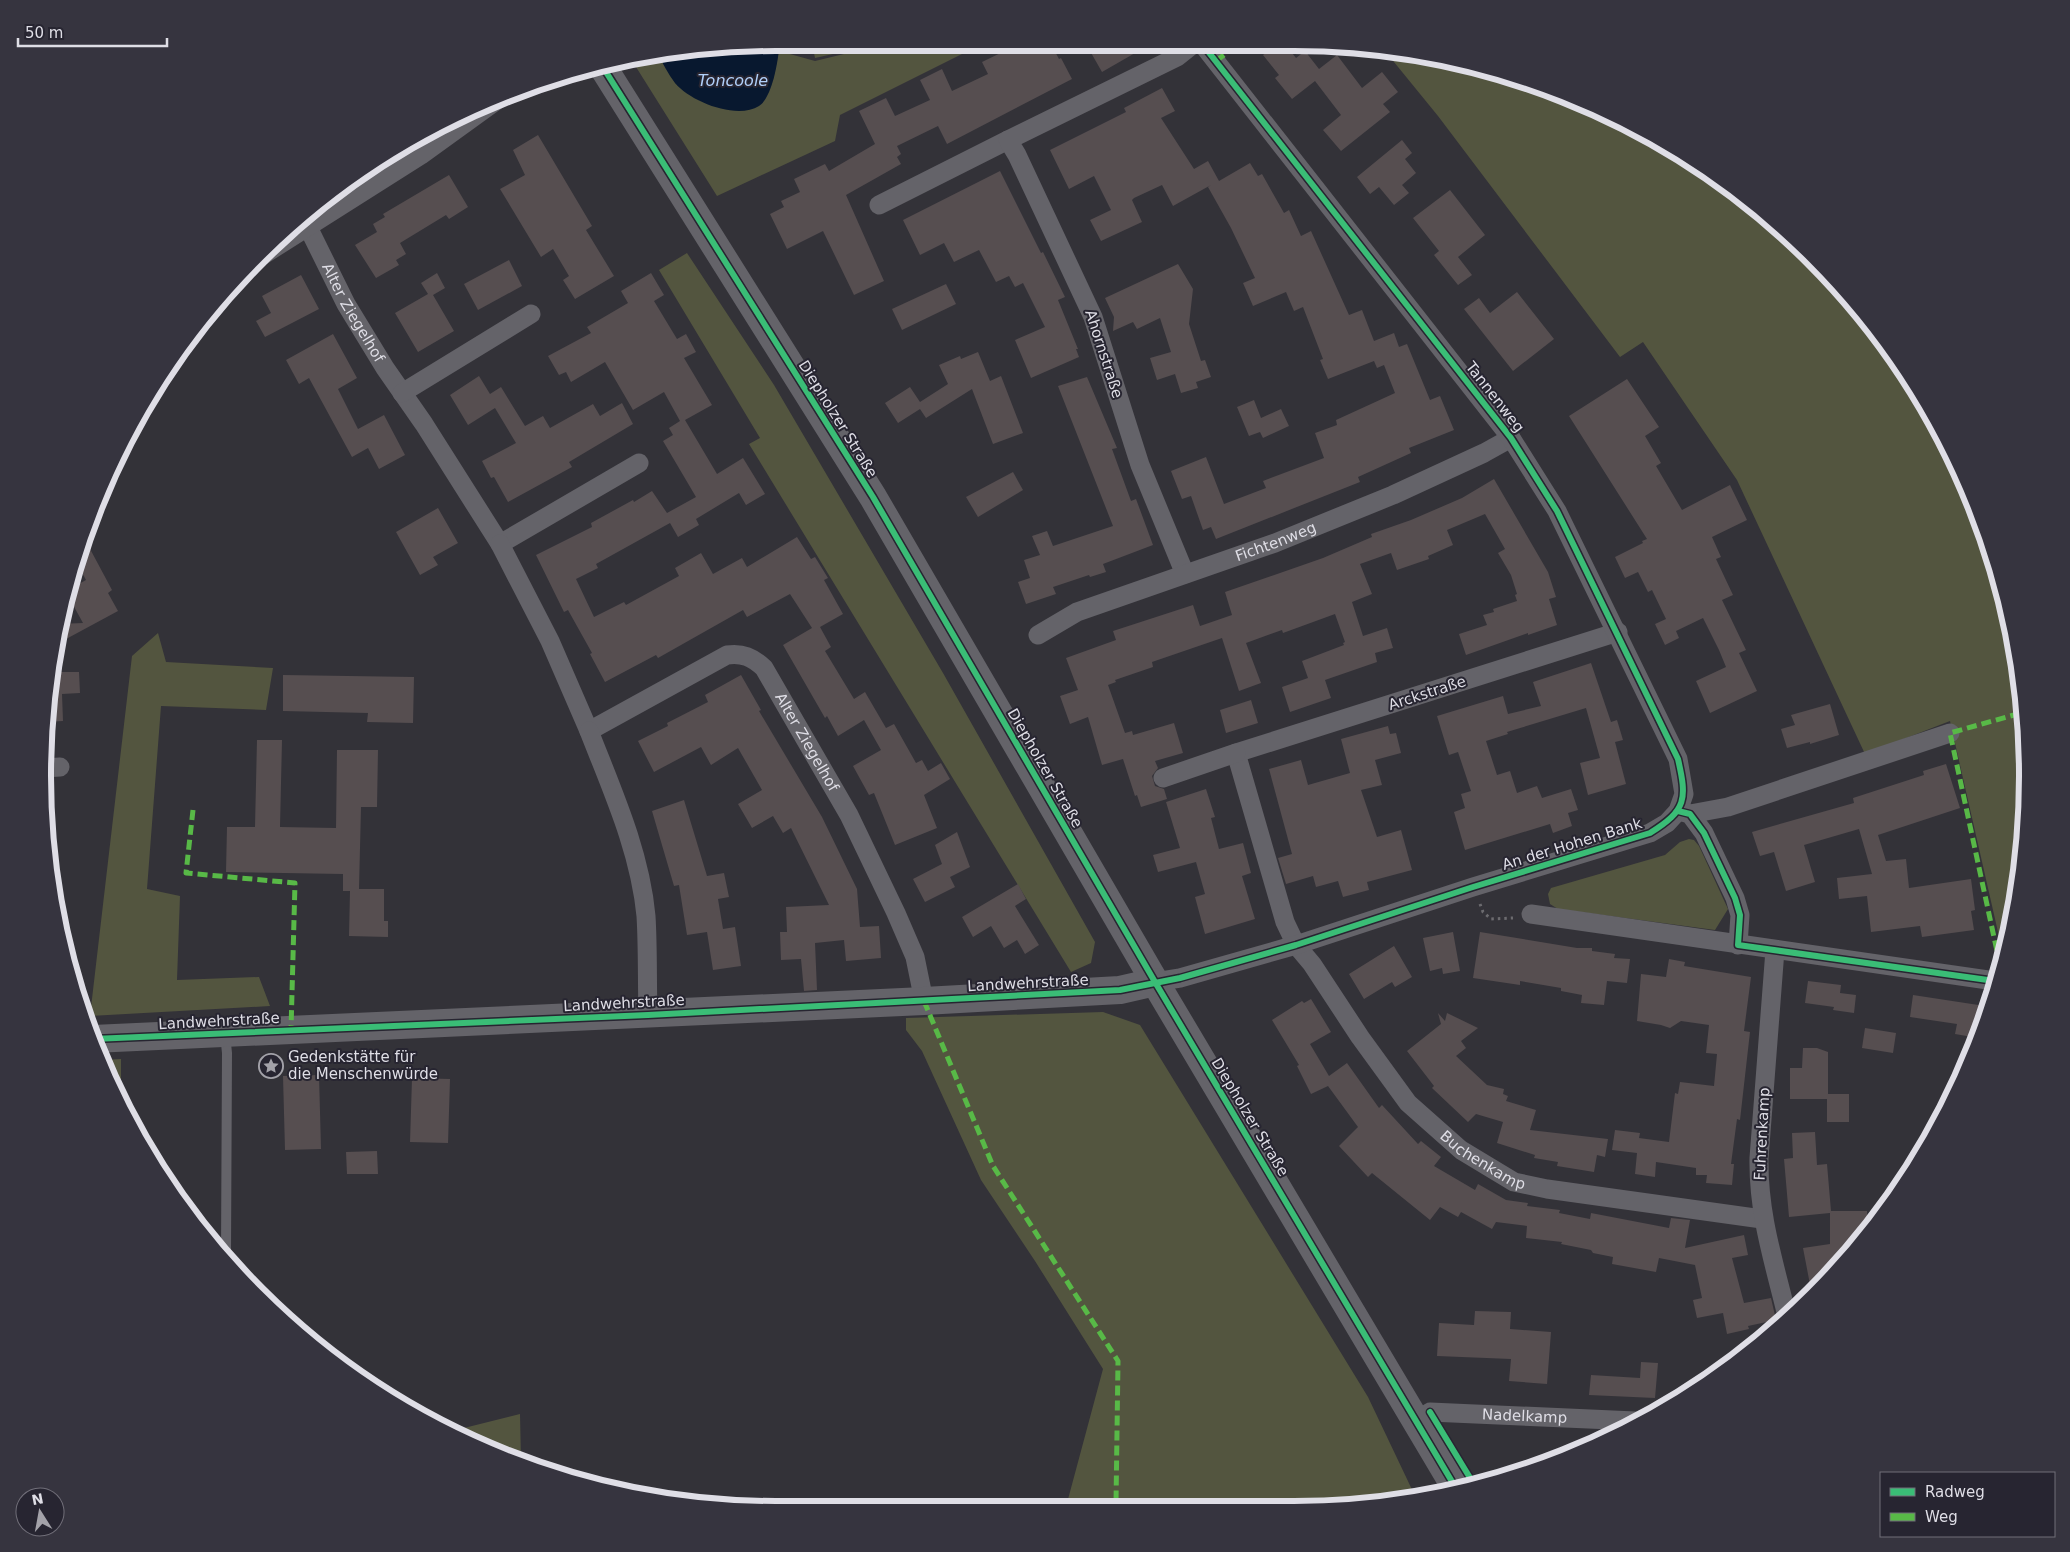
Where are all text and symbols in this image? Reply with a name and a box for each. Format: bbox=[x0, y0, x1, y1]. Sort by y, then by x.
scale bar bbox=[18, 15, 166, 47]
text: 50 m bbox=[25, 24, 63, 42]
water label: Toncoole bbox=[698, 71, 768, 90]
street label: Alter Ziegelhof bbox=[318, 260, 389, 366]
street label: Ahornstraße bbox=[1081, 307, 1127, 401]
street label: Diepholzer Straße bbox=[795, 357, 881, 481]
street label: Tannenweg bbox=[1461, 357, 1528, 436]
street label: Fichtenweg bbox=[1233, 518, 1319, 565]
street label: Arckstraße bbox=[1386, 672, 1468, 714]
street label: Alter Ziegelhof bbox=[771, 689, 843, 795]
street label: Diepholzer Straße bbox=[1004, 705, 1086, 831]
street label: An der Hohen Bank bbox=[1500, 814, 1644, 874]
street label: Landwehrstraße bbox=[967, 971, 1089, 995]
street label: Landwehrstraße bbox=[563, 991, 685, 1015]
street label: Landwehrstraße bbox=[158, 1009, 280, 1033]
place label: Gedenkstätte für die Menschenwürde bbox=[288, 1048, 438, 1083]
place icon: Gedenkstätte für die Menschenwürde bbox=[258, 1053, 284, 1079]
street label: Diepholzer Straße bbox=[1208, 1055, 1292, 1179]
street label: Fuhrenkamp bbox=[1751, 1087, 1773, 1181]
street label: Buchenkamp bbox=[1436, 1127, 1527, 1193]
street label: Nadelkamp bbox=[1482, 1405, 1568, 1427]
legend bbox=[1880, 1472, 2055, 1537]
text: Radweg bbox=[1925, 1483, 1985, 1501]
north arrow bbox=[15, 1487, 65, 1537]
text: N bbox=[30, 1490, 45, 1508]
text: Weg bbox=[1925, 1508, 1958, 1526]

